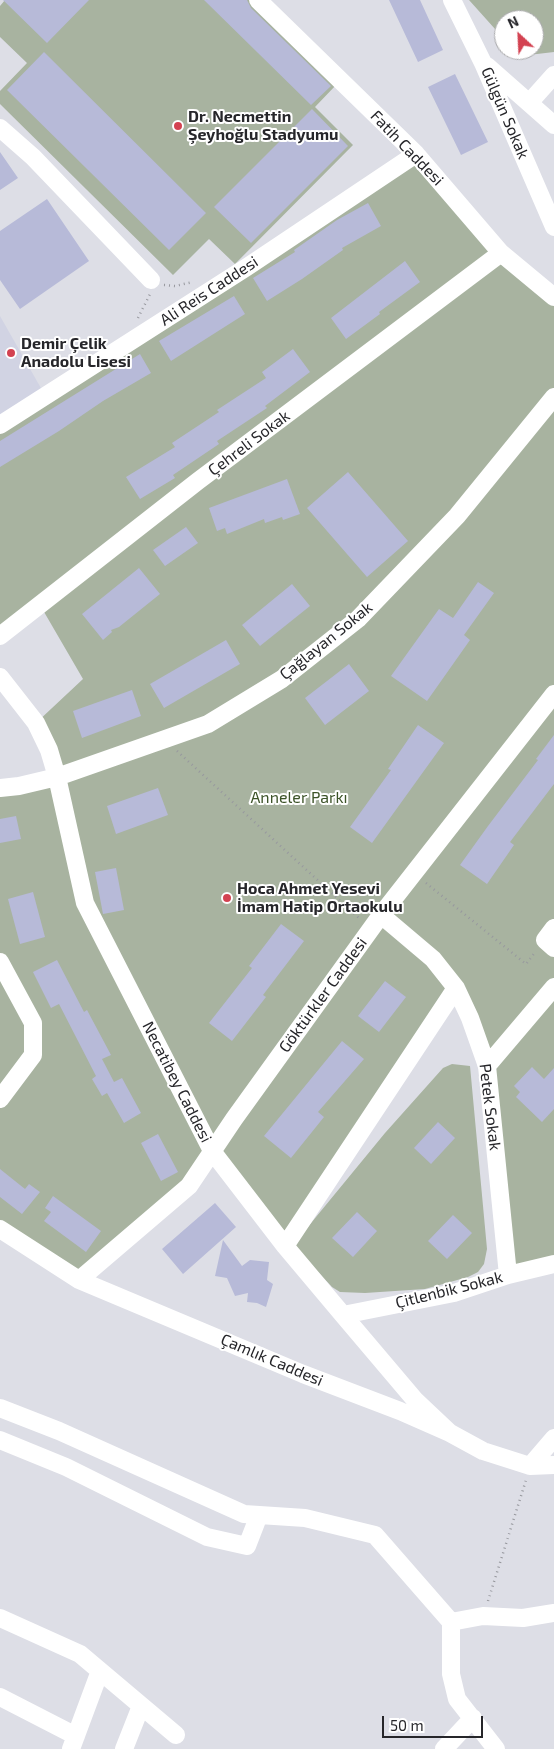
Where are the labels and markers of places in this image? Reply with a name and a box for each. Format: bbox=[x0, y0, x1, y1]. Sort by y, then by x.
place label: Dr. Necmettin Şeyhoğlu Stadyumu bbox=[188, 107, 339, 145]
marker: Dr. Necmettin Şeyhoğlu Stadyumu bbox=[172, 120, 184, 132]
place label: Demir Çelik Anadolu Lisesi bbox=[21, 334, 131, 372]
marker: Demir Çelik Anadolu Lisesi bbox=[5, 347, 17, 359]
place label: Hoca Ahmet Yesevi İmam Hatip Ortaokulu bbox=[237, 879, 403, 917]
marker: Hoca Ahmet Yesevi İmam Hatip Ortaokulu bbox=[221, 892, 233, 904]

